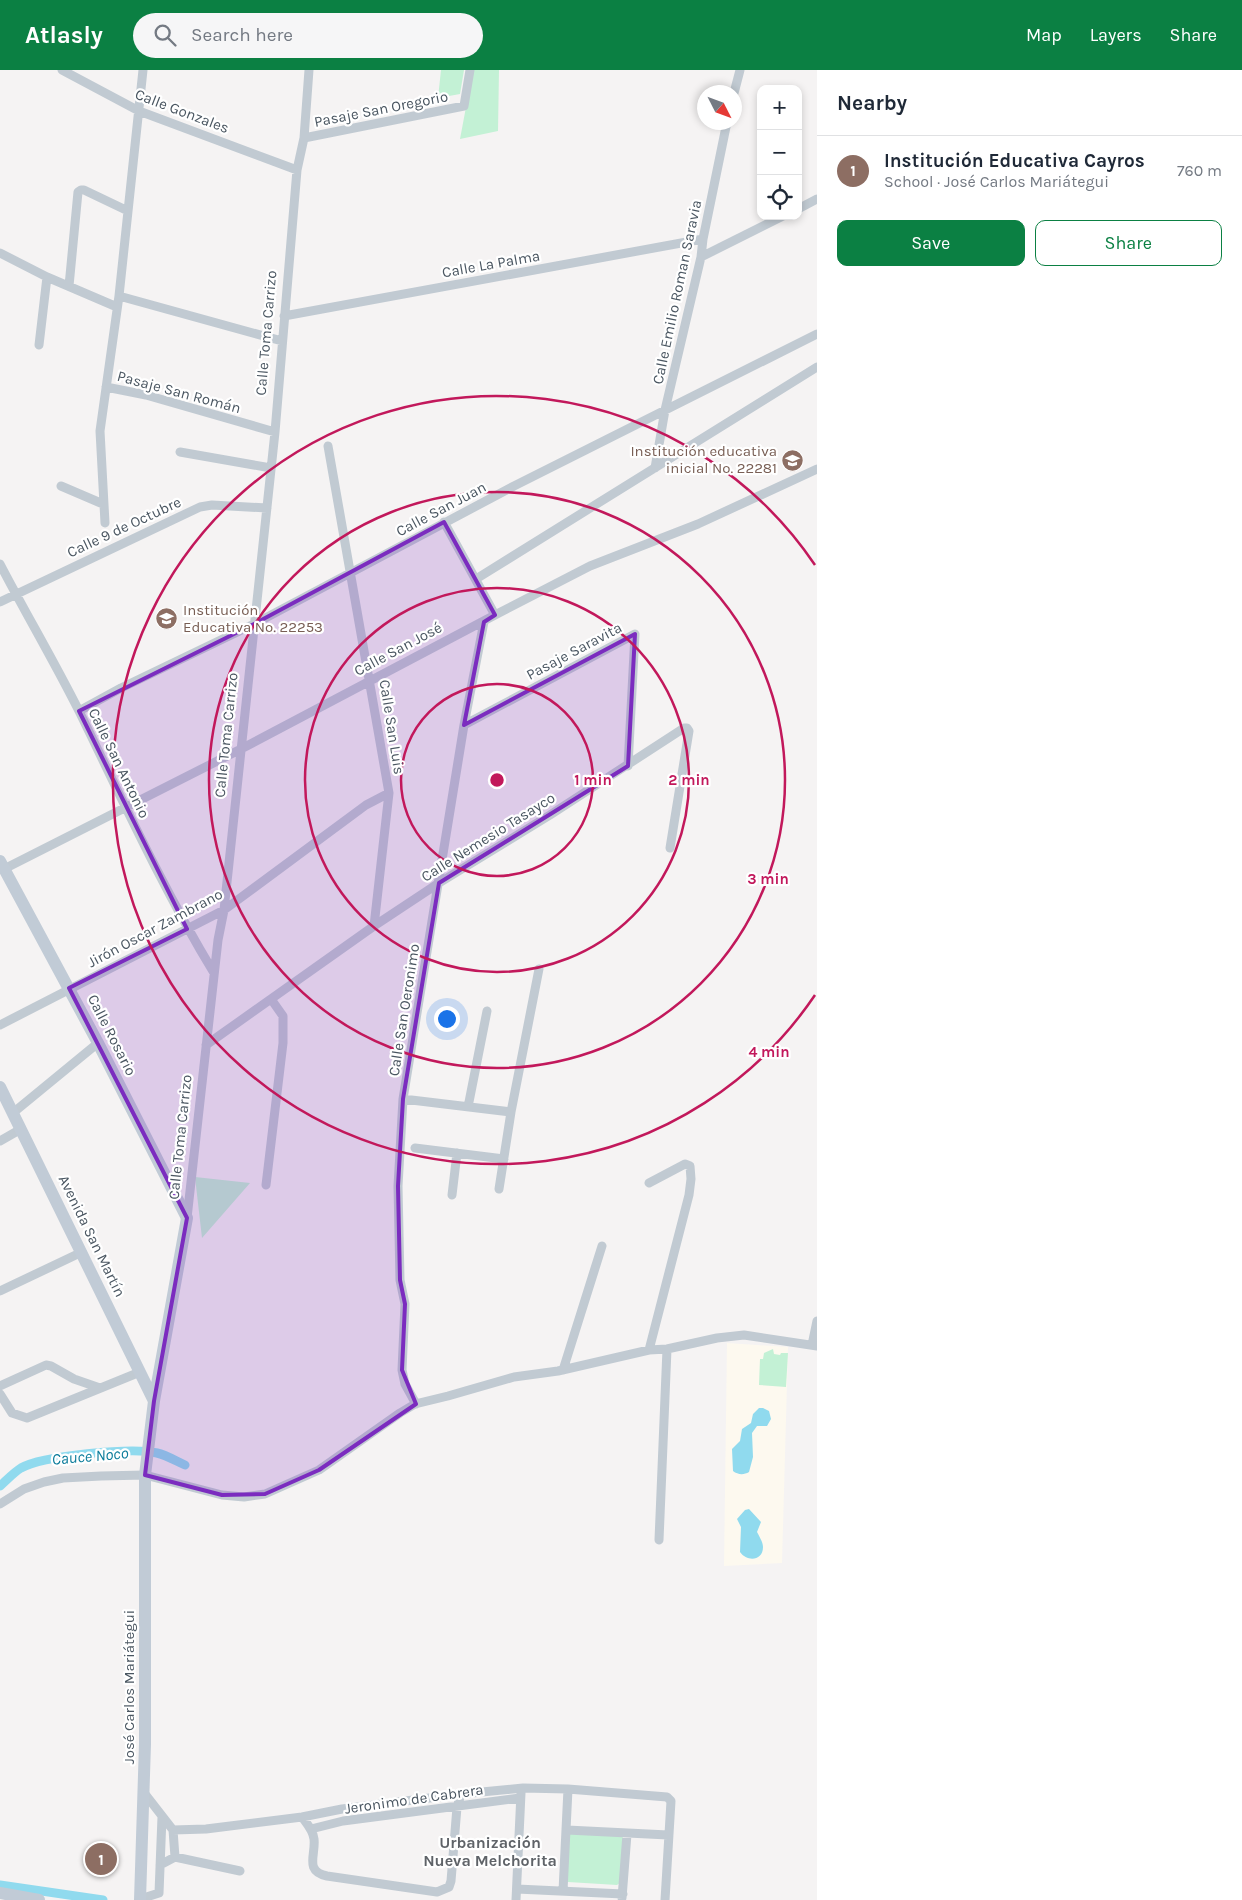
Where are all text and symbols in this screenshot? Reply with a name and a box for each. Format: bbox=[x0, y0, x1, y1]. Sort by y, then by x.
search box bbox=[133, 13, 483, 58]
text: Atlasly bbox=[25, 21, 103, 49]
icon: search bbox=[151, 21, 179, 49]
text: Search here bbox=[191, 24, 293, 46]
text: Map bbox=[1026, 24, 1062, 46]
text: Layers bbox=[1090, 24, 1142, 46]
text: Share bbox=[1170, 24, 1217, 46]
street label: Calle Gonzales bbox=[132, 85, 232, 137]
north arrow bbox=[697, 85, 742, 130]
map controls bbox=[757, 85, 802, 220]
button: + bbox=[757, 85, 802, 130]
street label: Pasaje San Oregorio bbox=[312, 87, 450, 131]
text: Nearby bbox=[837, 91, 907, 115]
button: − bbox=[757, 130, 802, 175]
text: Institución Educativa Cayros bbox=[884, 150, 1145, 172]
text: 1 bbox=[850, 161, 856, 180]
text: 760 m bbox=[1177, 161, 1222, 180]
text: School · José Carlos Mariátegui bbox=[884, 172, 1109, 191]
button: locate bbox=[757, 175, 802, 220]
street label: Calle Emilio Roman Saravia bbox=[649, 198, 705, 386]
button: Save bbox=[837, 220, 1025, 266]
button: Share bbox=[1035, 220, 1222, 266]
street label: Calle La Palma bbox=[441, 247, 541, 281]
street label: Calle Toma Carrizo bbox=[252, 270, 280, 396]
street label: Pasaje San Román bbox=[115, 367, 243, 417]
place label: Institución educativa inicial No. 22281 bbox=[630, 442, 777, 477]
school or university icon: Institución educativa inicial No. 22281 bbox=[781, 448, 805, 472]
street label: Calle San Juan bbox=[393, 478, 489, 540]
street label: Calle 9 de Octubre bbox=[64, 493, 184, 561]
place label: Institución Educativa No. 22253 bbox=[183, 601, 323, 636]
school or university icon: Institución Educativa No. 22253 bbox=[155, 607, 179, 631]
street label: Calle San José bbox=[351, 618, 445, 680]
street label: Pasaje Saravita bbox=[523, 618, 625, 684]
street label: Calle Toma Carrizo bbox=[210, 672, 242, 798]
street label: Calle San Luis bbox=[376, 678, 408, 776]
street label: Calle San Antonio bbox=[85, 705, 153, 821]
centre of rings bbox=[488, 771, 506, 789]
text: 1 min bbox=[574, 771, 612, 789]
text: 2 min bbox=[668, 771, 710, 789]
street label: Calle Nemesio Tasayco bbox=[418, 788, 558, 886]
text: 3 min bbox=[747, 870, 789, 888]
street label: Jirón Oscar Zambrano bbox=[84, 885, 226, 971]
street label: Calle San Oeronimo bbox=[385, 943, 423, 1077]
street label: Calle Rosario bbox=[84, 991, 140, 1079]
your location bbox=[434, 1006, 460, 1032]
text: 4 min bbox=[748, 1043, 790, 1061]
street label: Calle Toma Carrizo bbox=[164, 1074, 196, 1200]
street label: Avenida San Martín bbox=[55, 1172, 129, 1300]
water label: Cauce Noco bbox=[51, 1443, 129, 1469]
street label: José Carlos Mariátegui bbox=[120, 1610, 138, 1764]
street label: Jeronimo de Cabrera bbox=[343, 1780, 485, 1818]
district label: Urbanización Nueva Melchorita bbox=[423, 1833, 557, 1870]
pin: 1 bbox=[85, 1840, 117, 1878]

